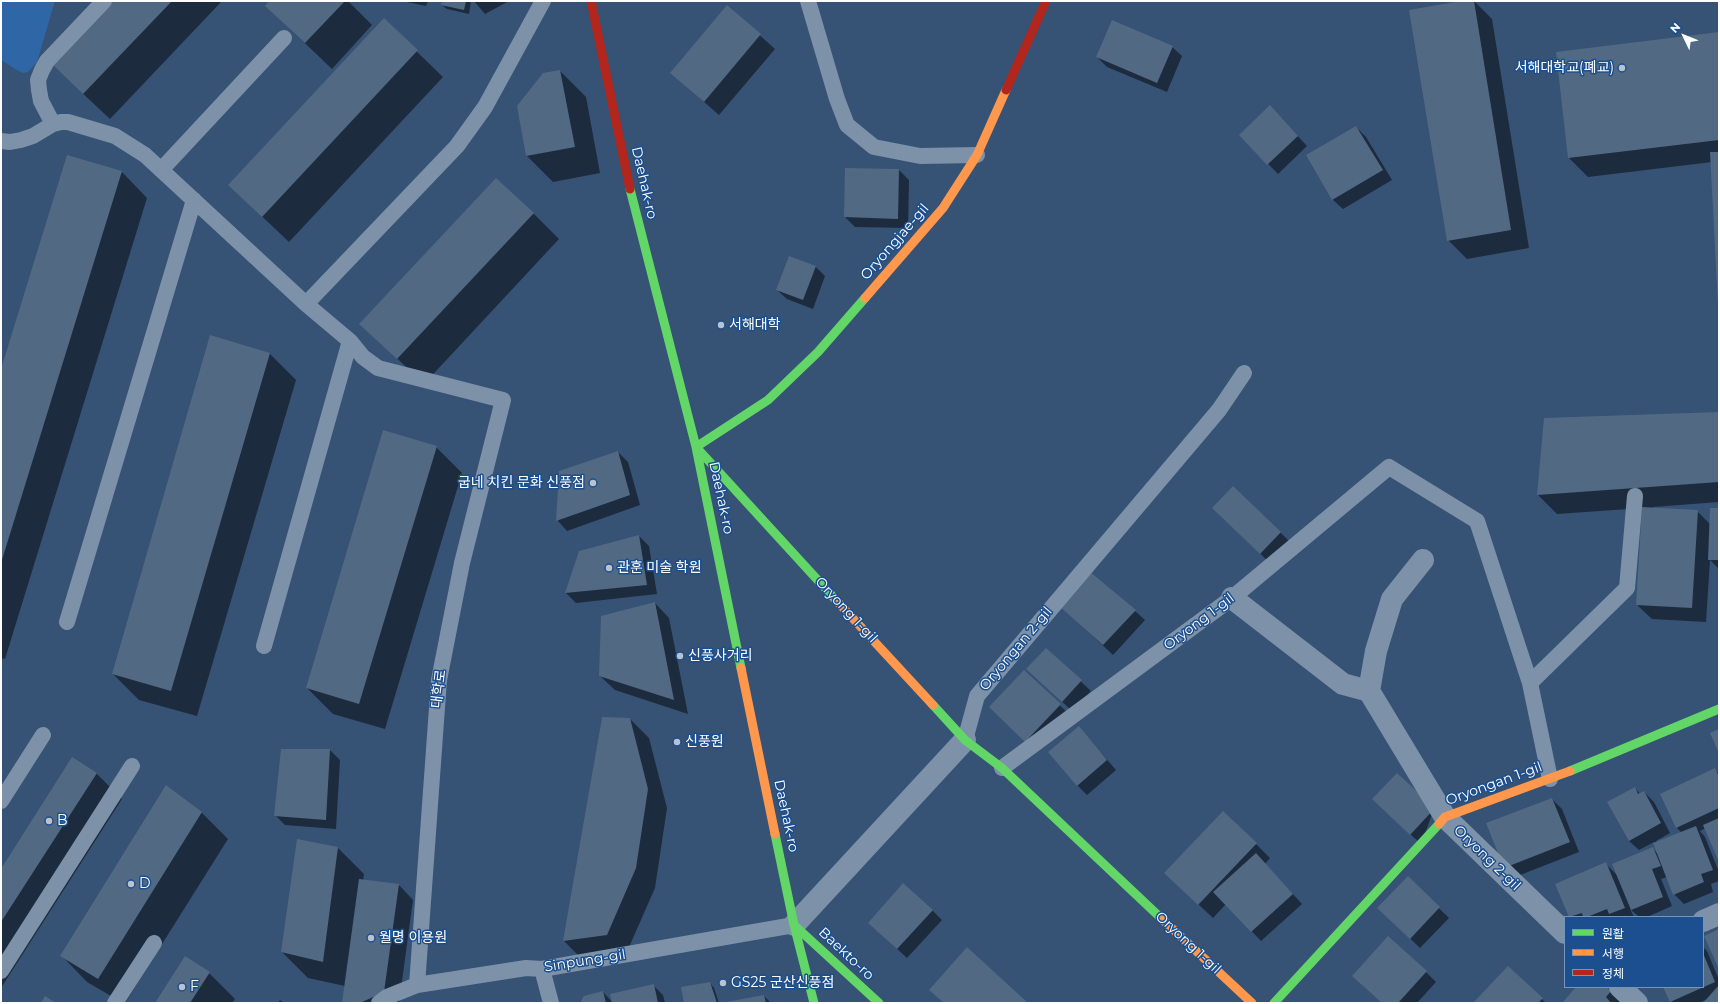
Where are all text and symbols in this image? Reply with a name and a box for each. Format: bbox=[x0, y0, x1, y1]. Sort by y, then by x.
north arrow bbox=[1664, 16, 1704, 56]
text: N bbox=[1667, 20, 1683, 36]
place label: 서해대학교(폐교) bbox=[1515, 60, 1614, 76]
marker: 서해대학교(폐교) bbox=[1617, 63, 1627, 73]
street label: Daehak-ro bbox=[628, 145, 660, 221]
street label: Oryongjae-gil bbox=[857, 200, 933, 284]
place label: 서해대학 bbox=[729, 317, 781, 333]
marker: 서해대학 bbox=[716, 320, 726, 330]
street label: Daehak-ro bbox=[705, 460, 737, 536]
place label: 굽네 치킨 문화 신풍점 bbox=[458, 475, 585, 491]
marker: 굽네 치킨 문화 신풍점 bbox=[588, 478, 598, 488]
place label: 관훈 미술 학원 bbox=[617, 560, 702, 576]
marker: 관훈 미술 학원 bbox=[604, 563, 614, 573]
street label: Oryong 1-gil bbox=[811, 574, 881, 646]
street label: Oryong 1-gil bbox=[1160, 590, 1238, 654]
street label: Oryongan 2-gil bbox=[976, 604, 1056, 694]
place label: 신풍사거리 bbox=[688, 648, 752, 664]
marker: 신풍사거리 bbox=[675, 651, 685, 661]
street label: 대학로 bbox=[428, 669, 450, 709]
place label: 신풍원 bbox=[685, 734, 724, 750]
marker: 신풍원 bbox=[672, 737, 682, 747]
street label: Oryongan 1-gil bbox=[1443, 759, 1545, 809]
street label: Daehak-ro bbox=[770, 778, 802, 854]
place label: B bbox=[57, 813, 68, 829]
marker: B bbox=[44, 816, 54, 826]
street label: Oryong 2-gil bbox=[1450, 822, 1524, 894]
place label: D bbox=[139, 876, 151, 892]
marker: D bbox=[126, 879, 136, 889]
street label: Oryong 1-gil bbox=[1152, 908, 1224, 978]
legend bbox=[1564, 916, 1704, 988]
street label: Baekto-ro bbox=[815, 924, 877, 984]
text: 원활 bbox=[1602, 926, 1624, 941]
place label: 월명 이용원 bbox=[379, 930, 447, 946]
marker: 월명 이용원 bbox=[366, 933, 376, 943]
street label: Sinpung-gil bbox=[543, 946, 627, 976]
text: 서행 bbox=[1602, 946, 1624, 961]
text: 정체 bbox=[1602, 966, 1624, 981]
place label: GS25 군산신풍점 bbox=[731, 975, 834, 991]
marker: GS25 군산신풍점 bbox=[718, 978, 728, 988]
place label: F bbox=[190, 979, 199, 995]
marker: F bbox=[177, 982, 187, 992]

